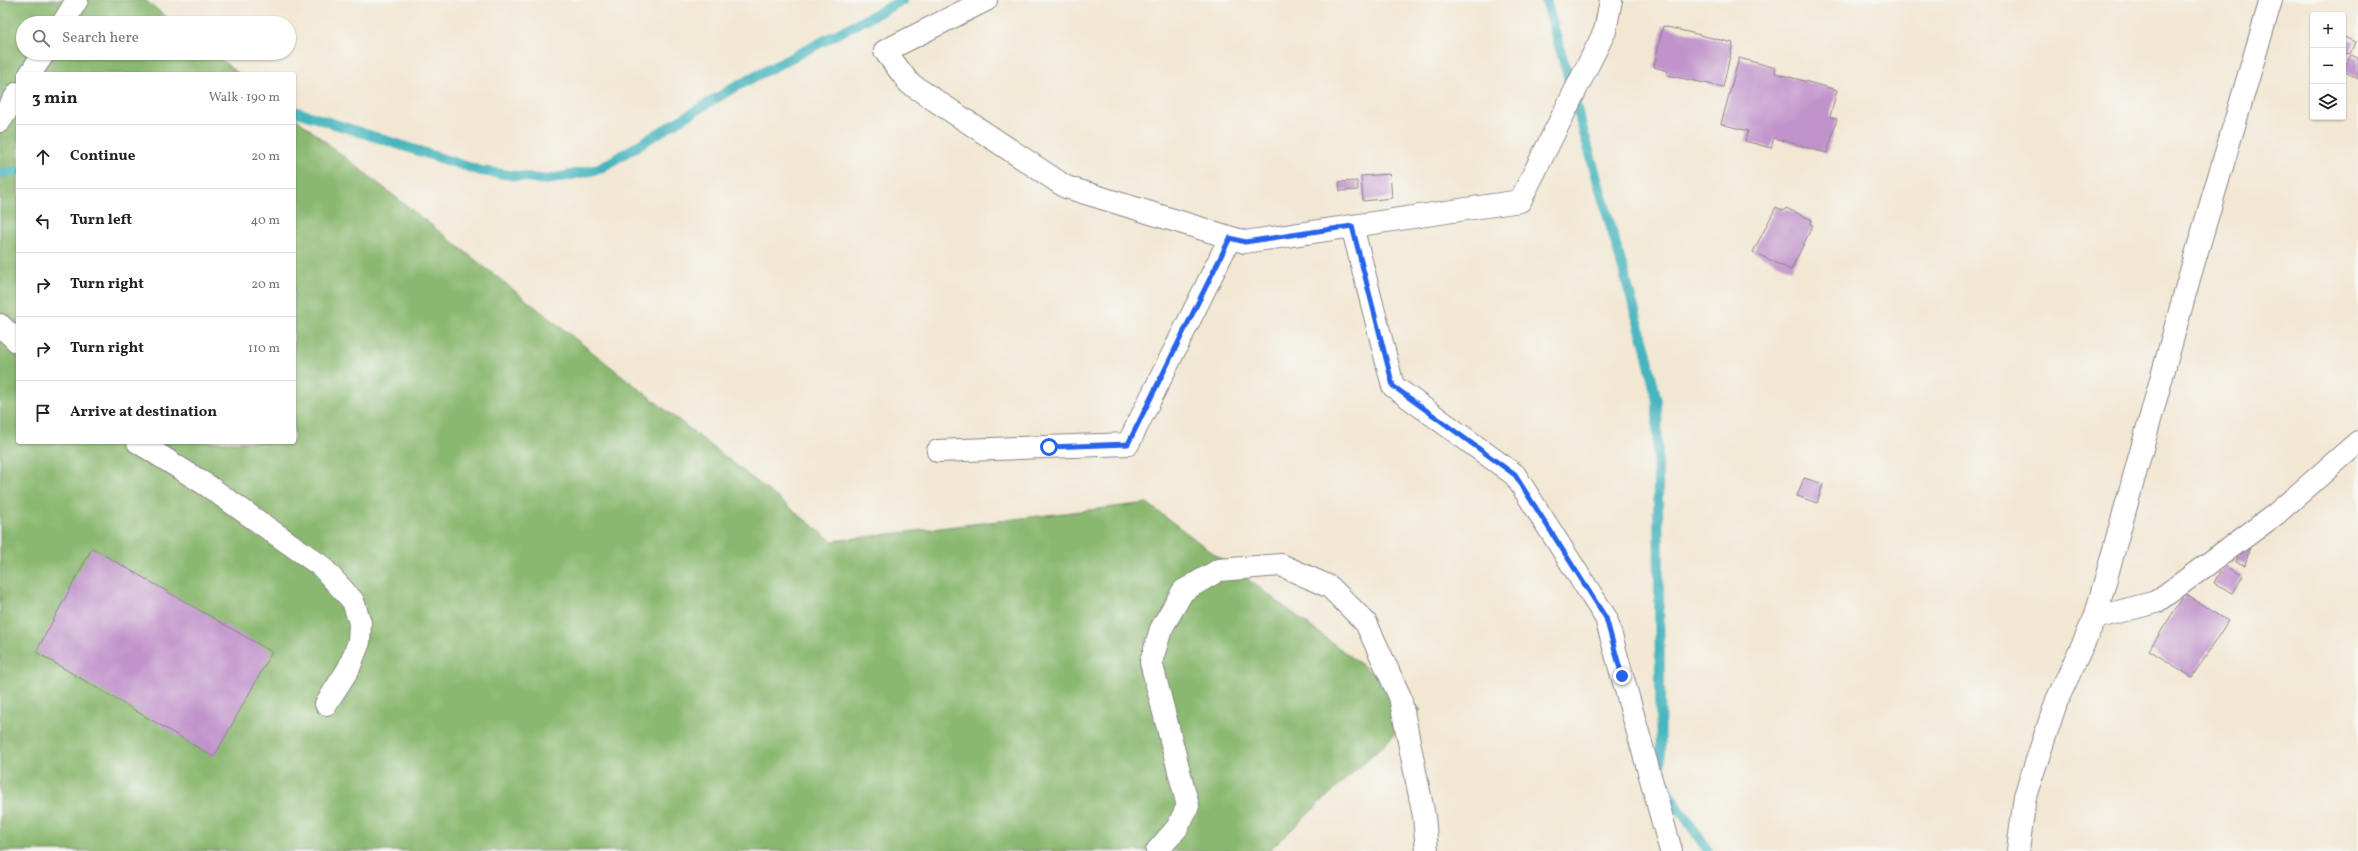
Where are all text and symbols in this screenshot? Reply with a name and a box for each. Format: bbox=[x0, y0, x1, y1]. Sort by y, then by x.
map controls bbox=[2310, 12, 2346, 120]
button: + bbox=[2310, 12, 2346, 48]
search box bbox=[16, 16, 296, 60]
icon: search bbox=[30, 27, 52, 49]
text: Search here bbox=[62, 28, 139, 49]
button: − bbox=[2310, 48, 2346, 84]
button: layers bbox=[2310, 84, 2346, 120]
text: 3 min bbox=[32, 87, 78, 110]
text: Walk · 190 m bbox=[209, 89, 280, 107]
icon: ahead bbox=[32, 146, 54, 168]
text: Continue bbox=[70, 146, 135, 167]
text: 20 m bbox=[251, 148, 280, 166]
icon: left bbox=[32, 210, 54, 232]
text: Turn left bbox=[70, 210, 132, 231]
text: 40 m bbox=[251, 212, 280, 230]
icon: right bbox=[32, 274, 54, 296]
text: Turn right bbox=[70, 274, 144, 295]
text: 20 m bbox=[251, 276, 280, 294]
icon: right bbox=[32, 338, 54, 360]
text: Turn right bbox=[70, 338, 144, 359]
text: 110 m bbox=[248, 340, 280, 358]
icon: arrive bbox=[32, 402, 54, 424]
text: Arrive at destination bbox=[70, 402, 217, 423]
route start bbox=[1040, 438, 1058, 456]
route end bbox=[1613, 667, 1631, 685]

